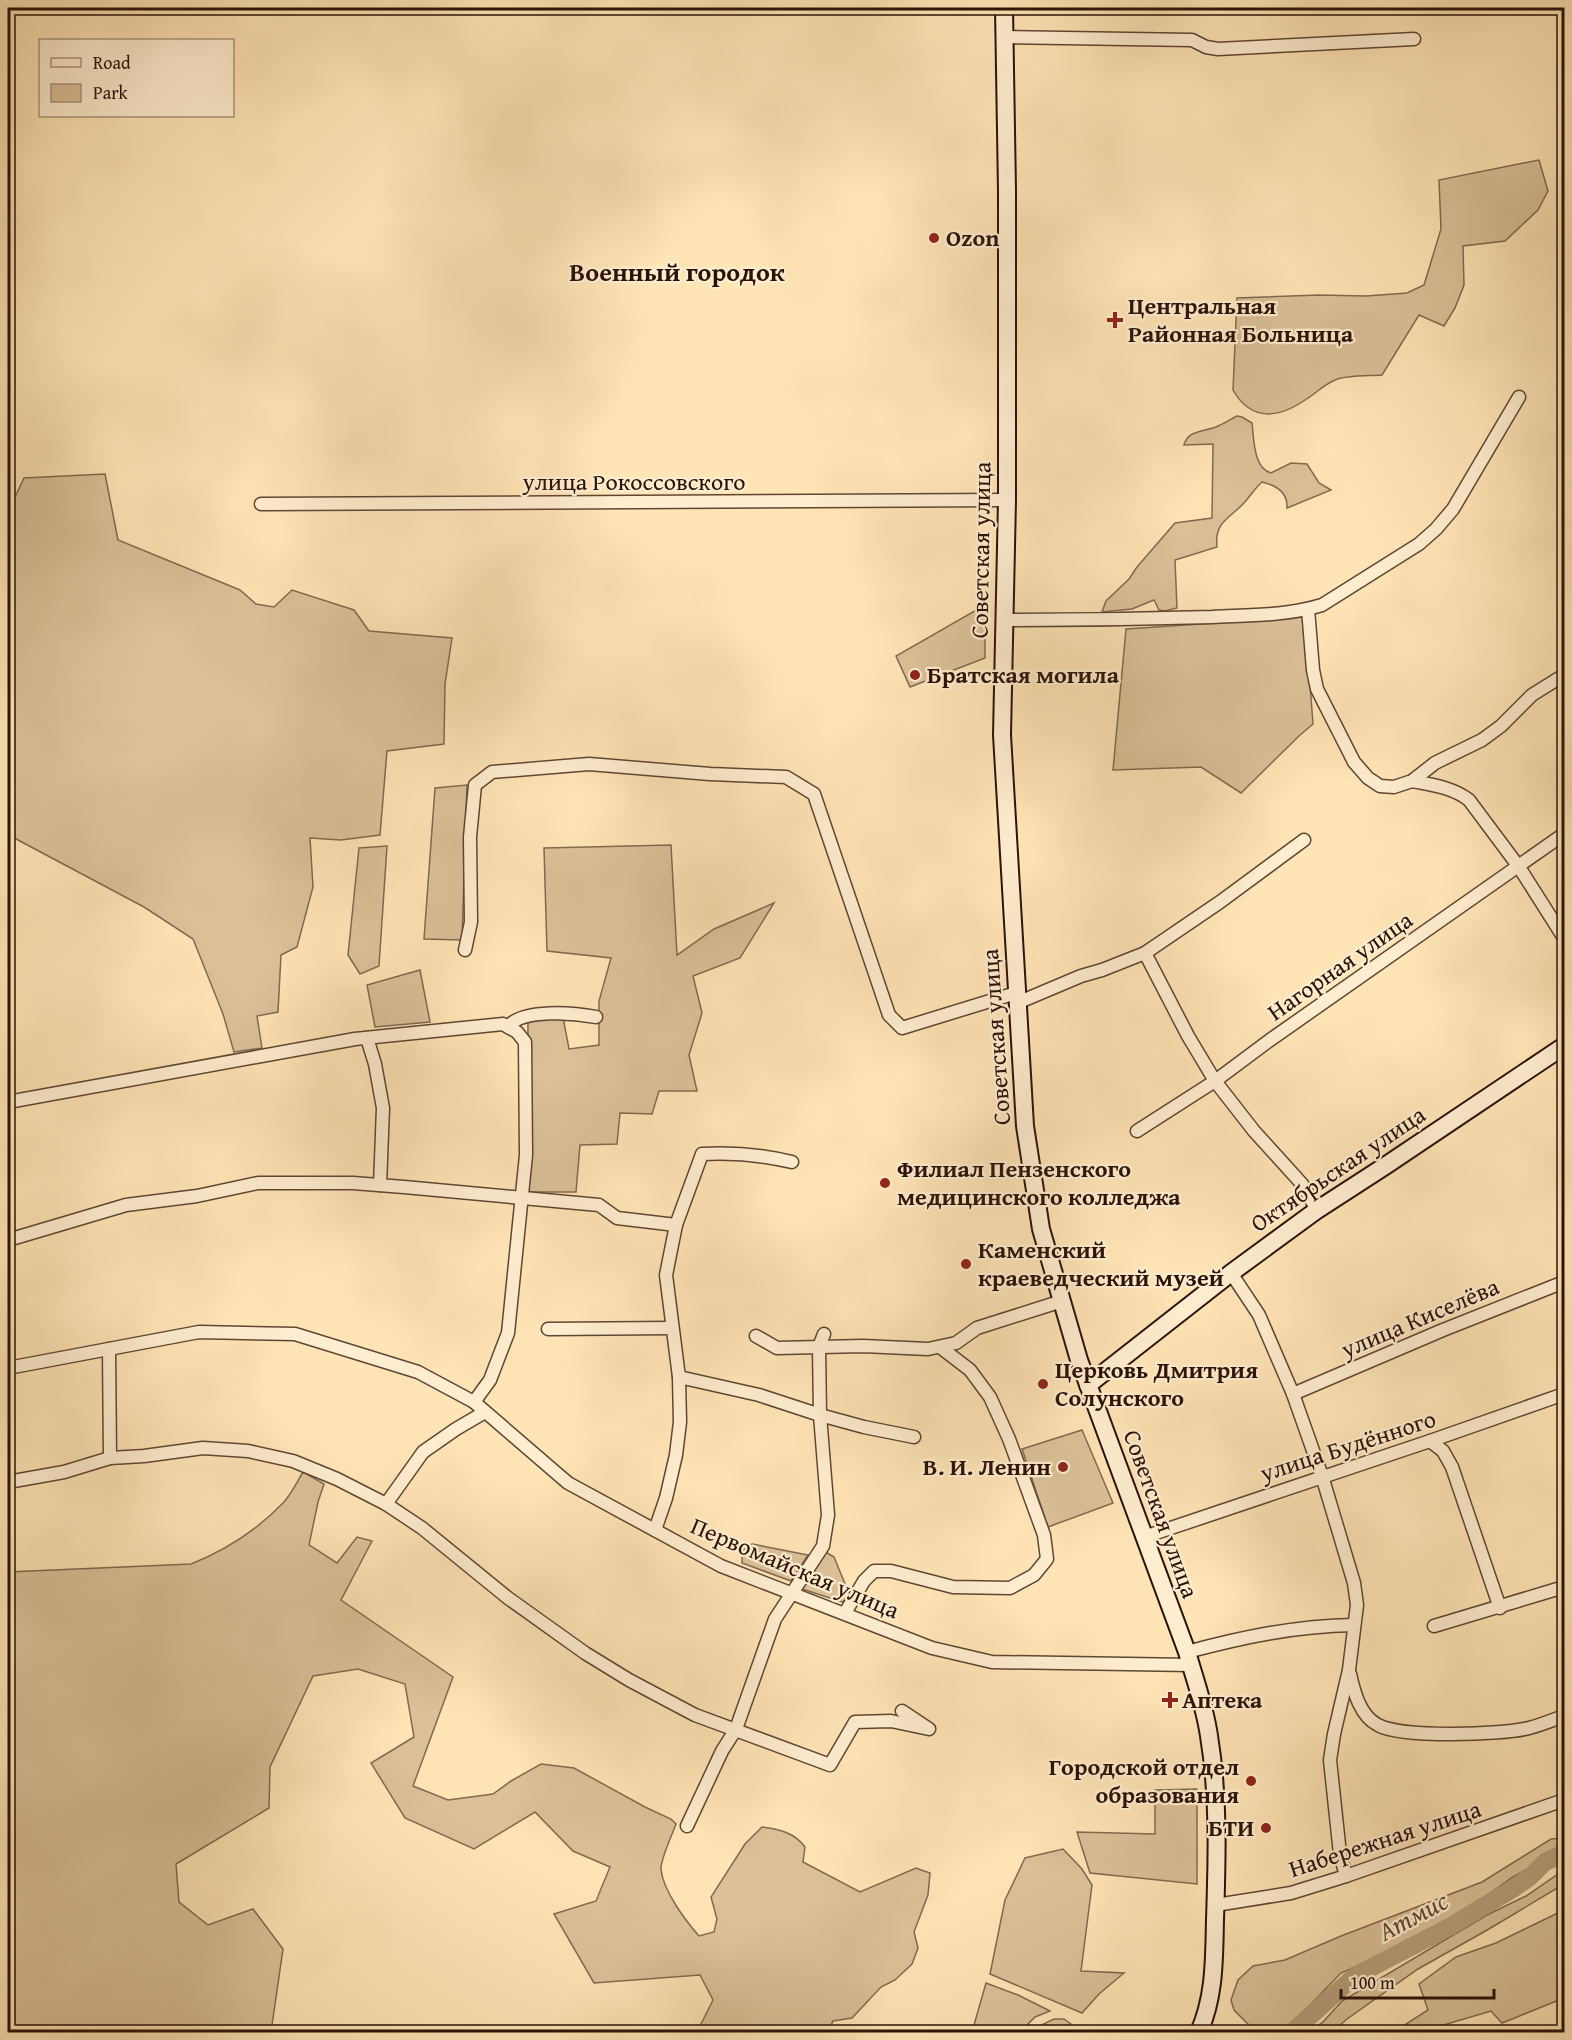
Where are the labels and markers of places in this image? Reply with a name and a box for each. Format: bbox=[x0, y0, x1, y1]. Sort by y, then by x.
place label: Ozon bbox=[946, 220, 1000, 255]
marker: Ozon bbox=[927, 231, 941, 245]
place label: Центральная Районная Больница bbox=[1128, 288, 1354, 351]
marker: Центральная Районная Больница bbox=[1106, 311, 1124, 329]
place label: Братская могила bbox=[927, 657, 1120, 692]
marker: Братская могила bbox=[908, 668, 922, 682]
place label: Филиал Пензенского медицинского колледжа bbox=[897, 1151, 1181, 1214]
marker: Филиал Пензенского медицинского колледжа bbox=[878, 1176, 892, 1190]
place label: Каменский краеведческий музей bbox=[978, 1232, 1224, 1295]
marker: Каменский краеведческий музей bbox=[959, 1257, 973, 1271]
place label: Церковь Дмитрия Солунского bbox=[1055, 1352, 1258, 1415]
marker: Церковь Дмитрия Солунского bbox=[1036, 1377, 1050, 1391]
place label: В. И. Ленин bbox=[923, 1449, 1051, 1484]
marker: В. И. Ленин bbox=[1056, 1460, 1070, 1474]
place label: Аптека bbox=[1182, 1682, 1263, 1717]
marker: Аптека bbox=[1163, 1693, 1177, 1707]
place label: Городской отдел образования bbox=[1049, 1749, 1239, 1812]
marker: Городской отдел образования bbox=[1244, 1774, 1258, 1788]
place label: БТИ bbox=[1208, 1810, 1254, 1845]
marker: БТИ bbox=[1259, 1821, 1273, 1835]

